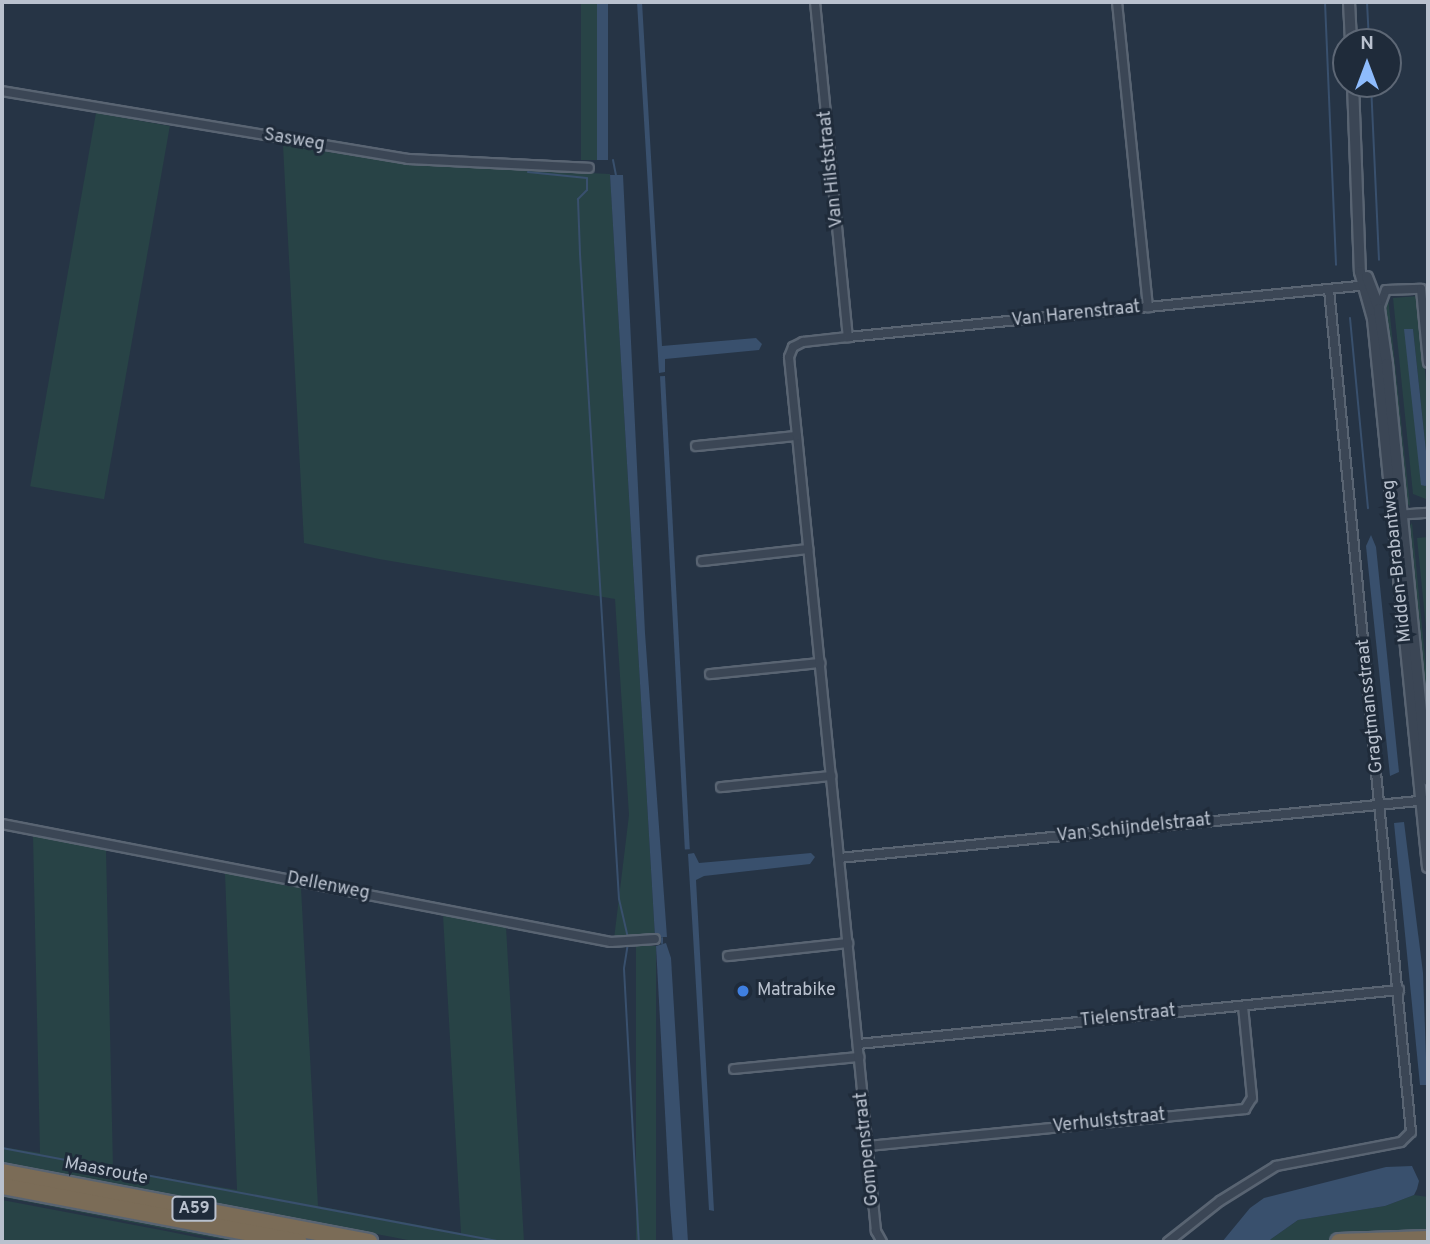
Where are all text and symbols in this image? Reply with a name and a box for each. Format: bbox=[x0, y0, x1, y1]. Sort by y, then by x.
north arrow bbox=[1332, 28, 1402, 98]
text: N bbox=[1360, 32, 1374, 56]
street label: Van Hilststraat bbox=[815, 109, 849, 229]
street label: Sasweg bbox=[262, 125, 326, 157]
street label: Van Harenstraat bbox=[1011, 297, 1141, 333]
street label: Midden-Brabantweg bbox=[1379, 479, 1417, 643]
street label: Gragtmansstraat bbox=[1353, 638, 1389, 774]
street label: Van Schijndelstraat bbox=[1056, 810, 1212, 848]
street label: Dellenweg bbox=[285, 868, 371, 906]
place label: Matrabike bbox=[757, 980, 836, 1002]
marker: Matrabike bbox=[735, 983, 751, 999]
street label: Tielenstraat bbox=[1079, 1001, 1177, 1033]
street label: Gompenstraat bbox=[851, 1091, 885, 1207]
street label: Verhulststraat bbox=[1052, 1105, 1166, 1139]
street label: Maasroute bbox=[62, 1153, 150, 1191]
road number: A59 bbox=[171, 1196, 217, 1222]

